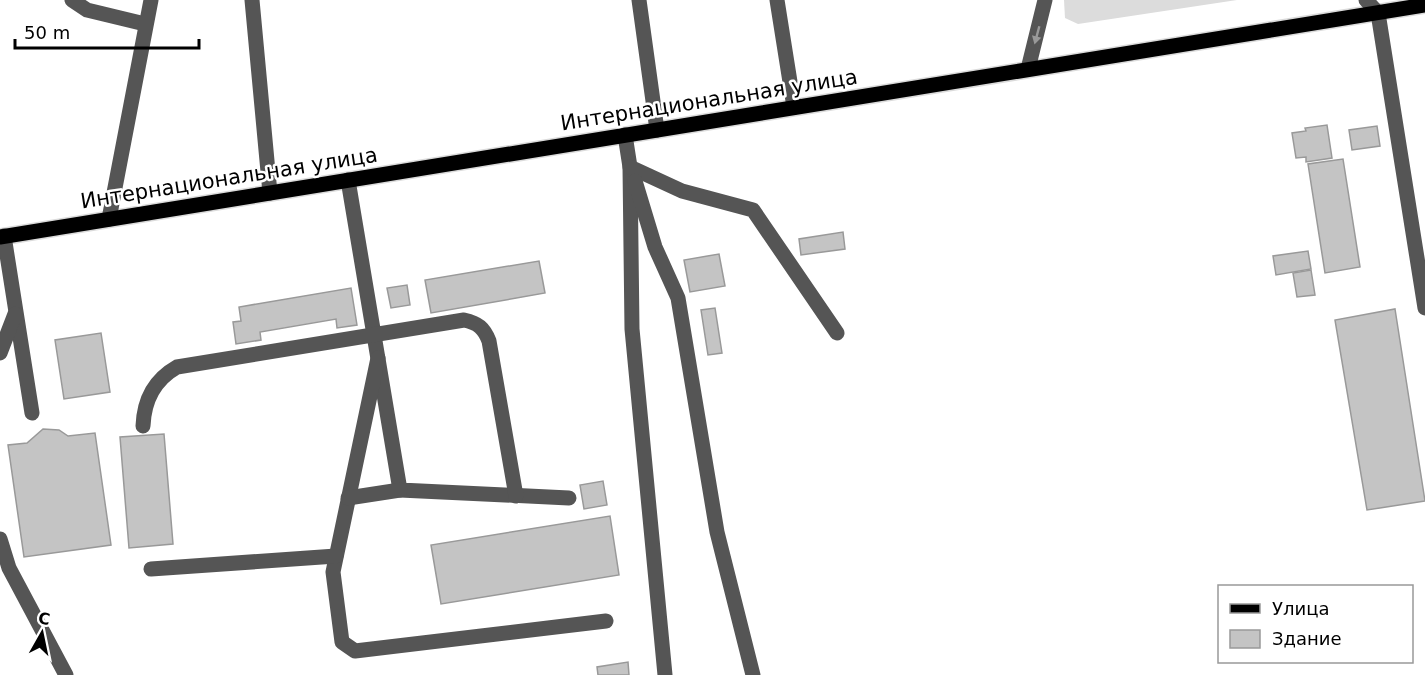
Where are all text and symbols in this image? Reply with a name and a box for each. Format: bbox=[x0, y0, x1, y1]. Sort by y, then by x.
scale bar bbox=[15, 12, 200, 50]
text: 50 m bbox=[24, 22, 70, 43]
one-way arrow bbox=[1032, 26, 1042, 44]
street label: Интернациональная улица bbox=[559, 65, 859, 135]
street label: Интернациональная улица bbox=[79, 143, 379, 213]
legend bbox=[1218, 585, 1413, 663]
text: Улица bbox=[1272, 598, 1329, 619]
north arrow bbox=[12, 603, 72, 663]
text: С bbox=[37, 608, 52, 629]
text: Здание bbox=[1272, 628, 1342, 649]

